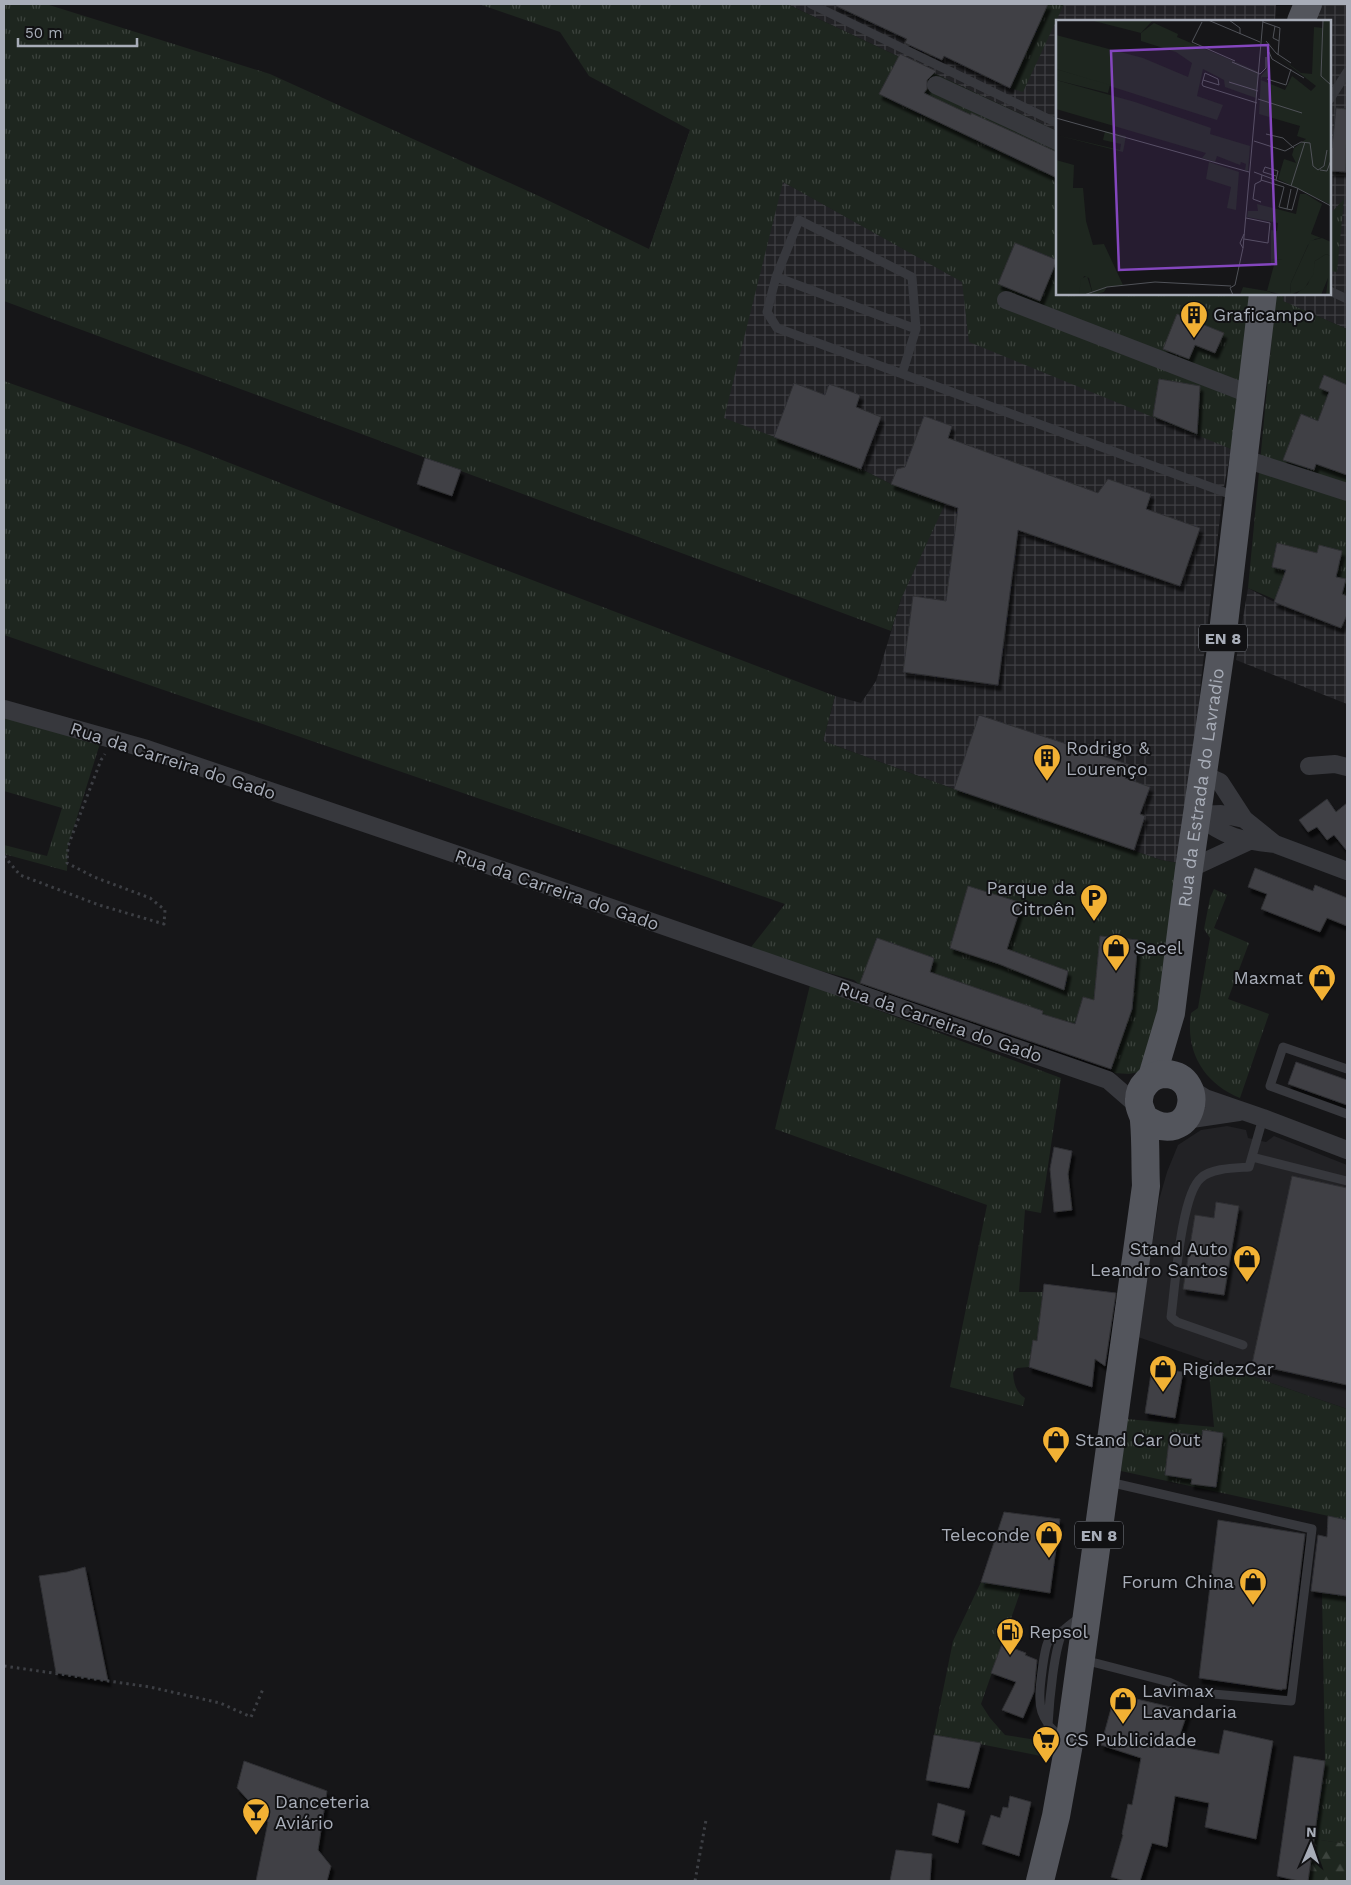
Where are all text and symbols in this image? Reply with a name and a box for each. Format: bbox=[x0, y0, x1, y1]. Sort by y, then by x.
scale bar bbox=[18, 15, 136, 47]
inset map bbox=[1056, 20, 1331, 295]
text: 50 m bbox=[25, 24, 62, 42]
building icon: Graficampo bbox=[1179, 300, 1209, 339]
place label: Graficampo bbox=[1213, 304, 1315, 325]
road number: EN 8 bbox=[1199, 624, 1247, 651]
street label: Rua da Estrada do Lavradio bbox=[1173, 667, 1228, 909]
street label: Rua da Carreira do Gado bbox=[68, 717, 278, 804]
place label: Rodrigo & Lourenço bbox=[1066, 737, 1150, 779]
building icon: Rodrigo & Lourenço bbox=[1032, 743, 1062, 782]
street label: Rua da Carreira do Gado bbox=[452, 845, 662, 934]
place label: Parque da Citroên bbox=[986, 877, 1075, 919]
parking icon: Parque da Citroên bbox=[1079, 883, 1109, 922]
shop icon: Sacel bbox=[1101, 933, 1131, 972]
place label: Sacel bbox=[1135, 937, 1183, 958]
shop icon: Maxmat bbox=[1307, 963, 1337, 1002]
place label: Maxmat bbox=[1233, 967, 1303, 988]
street label: Rua da Carreira do Gado bbox=[835, 977, 1045, 1066]
place label: Stand Auto Leandro Santos bbox=[1090, 1238, 1228, 1280]
shop icon: Stand Auto Leandro Santos bbox=[1232, 1244, 1262, 1283]
shop icon: RigidezCar bbox=[1148, 1354, 1178, 1393]
place label: RigidezCar bbox=[1182, 1358, 1274, 1379]
shop icon: Stand Car Out bbox=[1041, 1425, 1071, 1464]
place label: Stand Car Out bbox=[1075, 1429, 1201, 1450]
shop icon: Teleconde bbox=[1034, 1520, 1064, 1559]
road number: EN 8 bbox=[1075, 1522, 1123, 1548]
place label: Teleconde bbox=[941, 1524, 1030, 1545]
shop icon: Forum China bbox=[1238, 1567, 1268, 1606]
place label: Forum China bbox=[1122, 1571, 1234, 1592]
fuel station icon: Repsol bbox=[995, 1617, 1025, 1656]
place label: Repsol bbox=[1029, 1621, 1089, 1642]
place label: Lavimax Lavandaria bbox=[1142, 1680, 1237, 1722]
shop icon: Lavimax Lavandaria bbox=[1108, 1686, 1138, 1725]
supermarket icon: CS Publicidade bbox=[1031, 1725, 1061, 1764]
place label: CS Publicidade bbox=[1065, 1729, 1197, 1750]
place label: Danceteria Aviário bbox=[275, 1791, 370, 1833]
bar icon: Danceteria Aviário bbox=[241, 1797, 271, 1836]
north arrow bbox=[1286, 1820, 1336, 1870]
text: N bbox=[1306, 1824, 1317, 1840]

